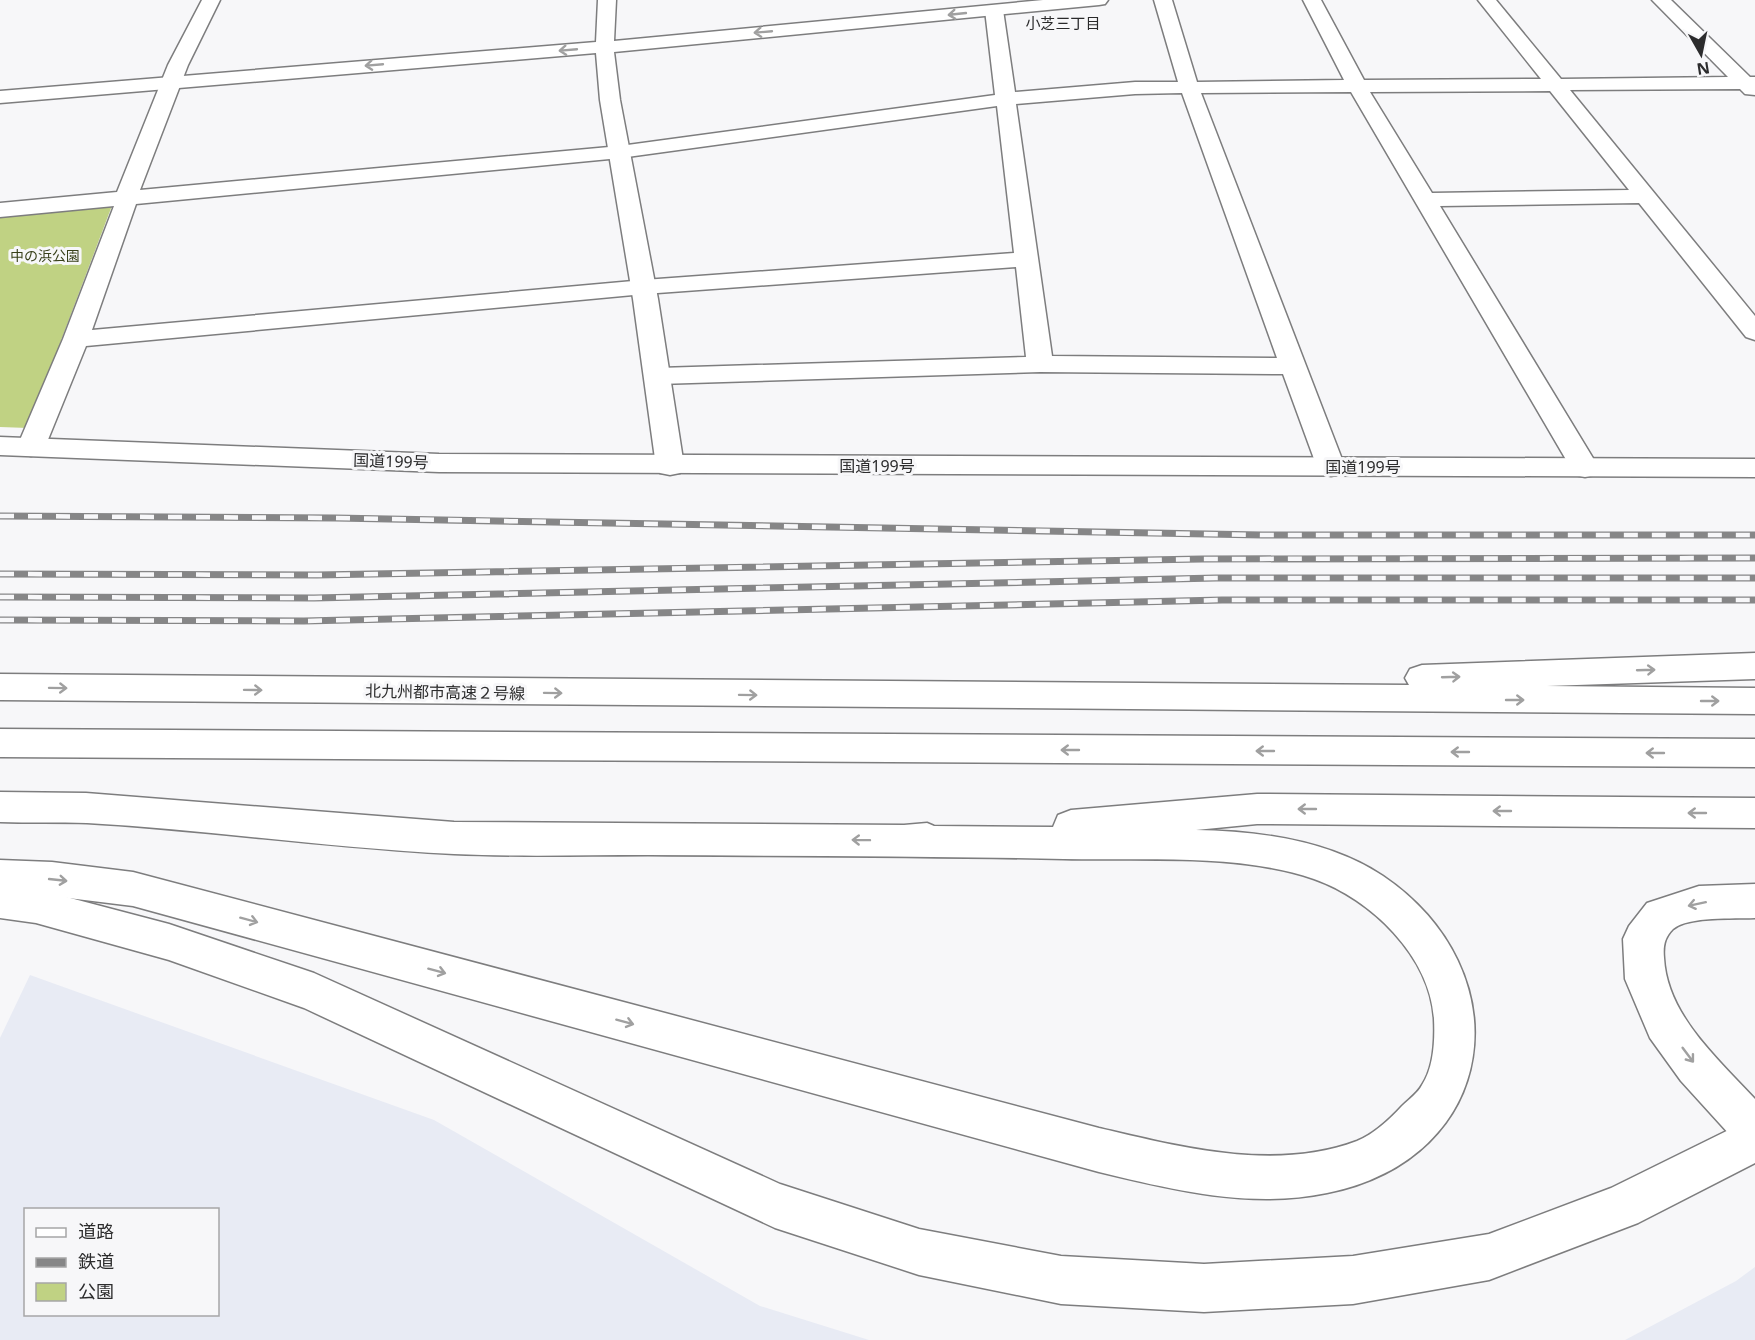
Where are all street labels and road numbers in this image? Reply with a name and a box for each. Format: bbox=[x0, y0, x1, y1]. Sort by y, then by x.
street label: 国道199号 bbox=[353, 449, 429, 473]
street label: 国道199号 bbox=[839, 455, 915, 477]
street label: 国道199号 bbox=[1325, 456, 1401, 478]
street label: 北九州都市高速２号線 bbox=[365, 680, 525, 704]

